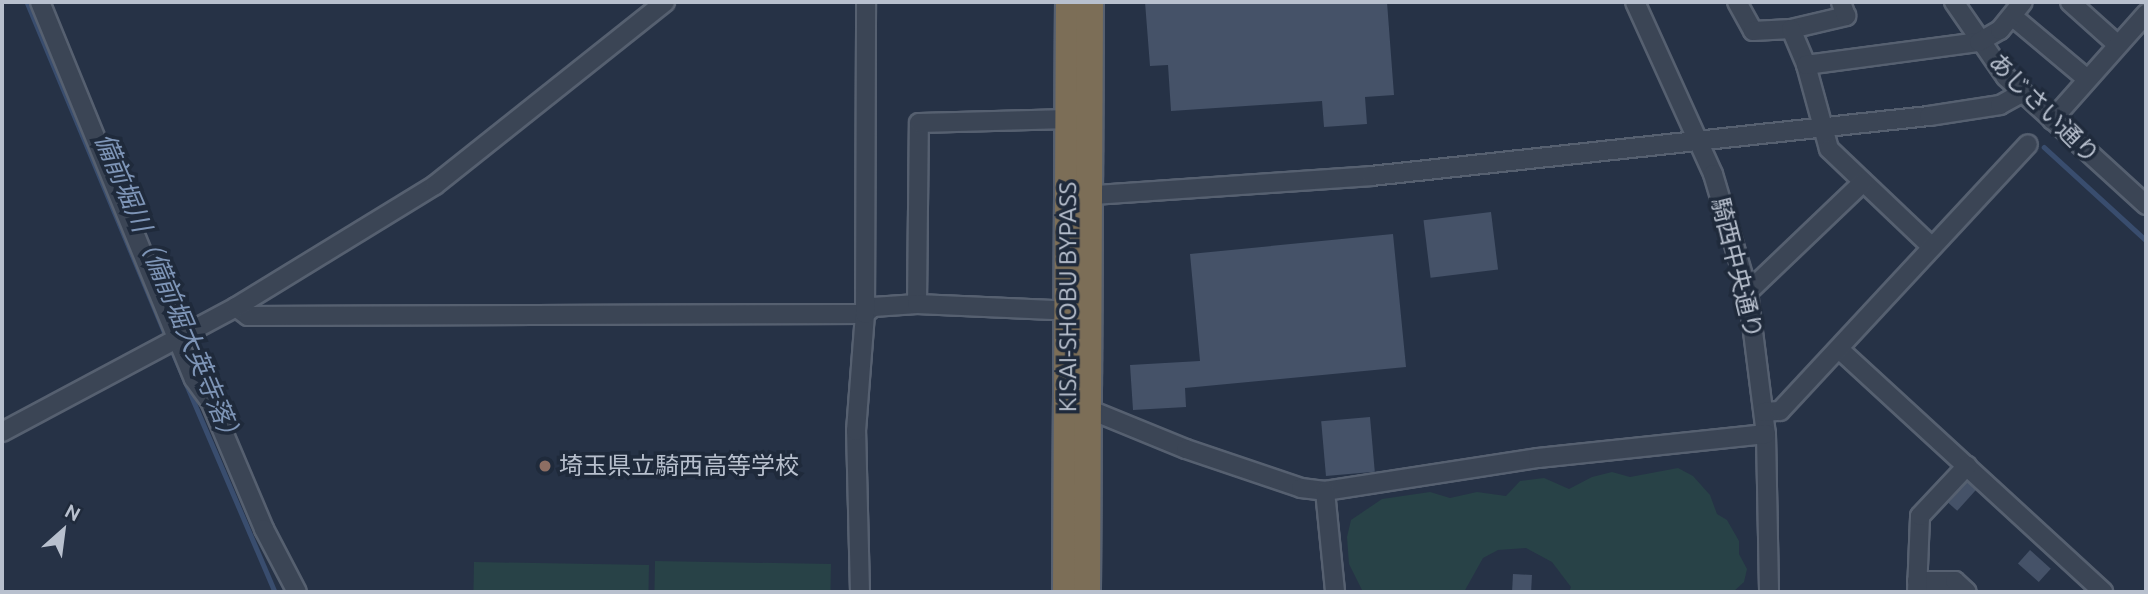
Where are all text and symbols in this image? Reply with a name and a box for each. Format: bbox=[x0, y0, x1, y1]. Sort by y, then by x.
street label: あじさい通り bbox=[1983, 47, 2105, 169]
water label: 備前堀川（備前堀大英寺落） bbox=[89, 128, 249, 452]
street label: KISAI-SHOBU BYPASS bbox=[1054, 182, 1082, 412]
street label: 騎西中央通り bbox=[1706, 195, 1768, 341]
place label: 埼玉県立騎西高等学校 bbox=[559, 452, 799, 480]
marker: 埼玉県立騎西高等学校 bbox=[537, 458, 553, 474]
north arrow bbox=[28, 496, 98, 566]
text: N bbox=[61, 499, 84, 526]

